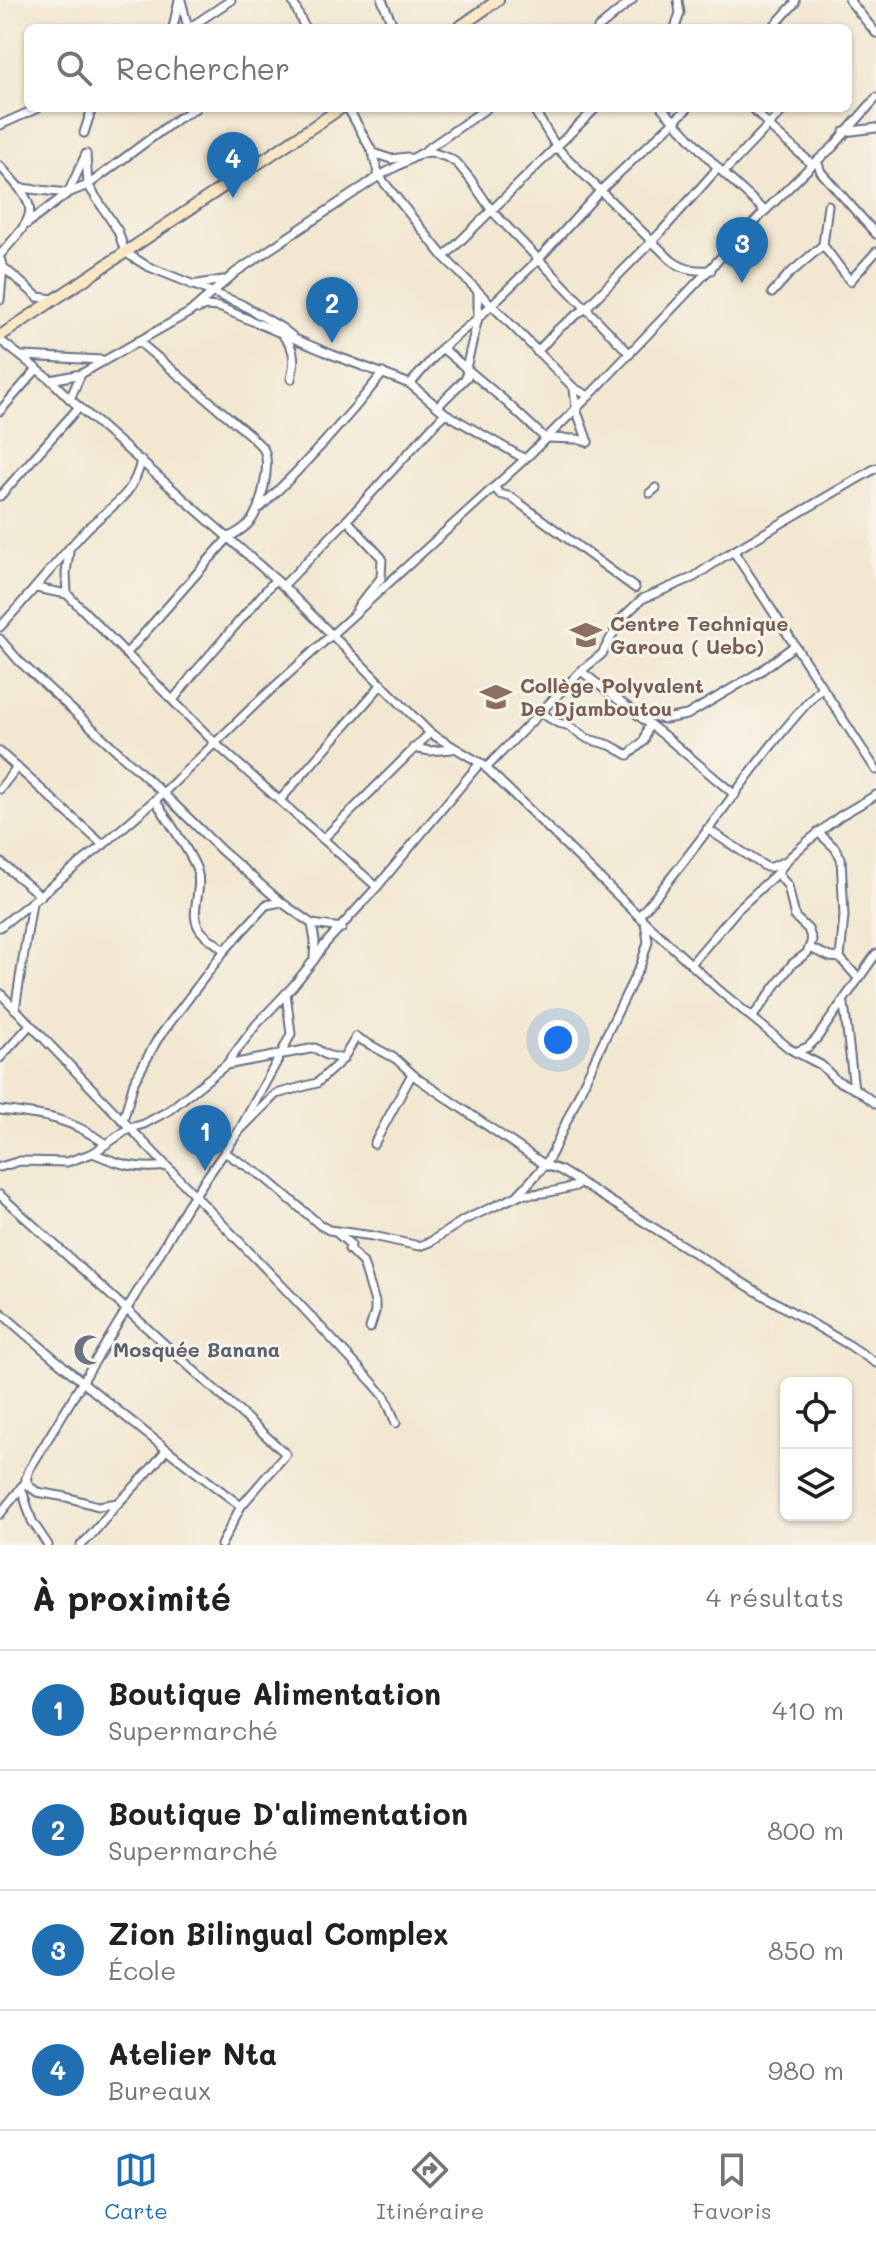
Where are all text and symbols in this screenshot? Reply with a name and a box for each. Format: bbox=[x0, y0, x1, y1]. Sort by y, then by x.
search box bbox=[24, 24, 852, 112]
icon: search bbox=[52, 46, 96, 90]
text: Rechercher bbox=[116, 48, 290, 88]
pin: 4 bbox=[207, 132, 259, 198]
pin: 3 bbox=[716, 217, 768, 283]
pin: 2 bbox=[306, 277, 358, 343]
place label: Centre Technique Garoua ( Uebc) bbox=[610, 610, 789, 659]
school or university icon: Centre Technique Garoua ( Uebc) bbox=[569, 618, 603, 652]
place label: Collège Polyvalent De Djamboutou bbox=[520, 672, 704, 721]
school or university icon: Collège Polyvalent De Djamboutou bbox=[479, 680, 513, 714]
your location bbox=[538, 1020, 578, 1060]
pin: 1 bbox=[179, 1105, 231, 1171]
mosque icon: Mosquée Banana bbox=[72, 1333, 106, 1367]
place label: Mosquée Banana bbox=[113, 1336, 280, 1362]
map controls bbox=[780, 1377, 852, 1521]
button: locate bbox=[780, 1377, 852, 1449]
button: layers bbox=[780, 1449, 852, 1521]
text: À proximité bbox=[32, 1575, 231, 1620]
text: 4 résultats bbox=[706, 1580, 844, 1614]
text: Boutique Alimentation bbox=[108, 1673, 441, 1713]
text: 1 bbox=[52, 1693, 64, 1727]
text: 410 m bbox=[772, 1693, 844, 1727]
text: Supermarché bbox=[108, 1713, 278, 1747]
text: Boutique D'alimentation bbox=[108, 1793, 468, 1833]
text: 2 bbox=[51, 1813, 65, 1847]
text: 800 m bbox=[767, 1813, 844, 1847]
text: Supermarché bbox=[108, 1833, 278, 1867]
text: Zion Bilingual Complex bbox=[108, 1913, 449, 1953]
text: 3 bbox=[50, 1933, 66, 1967]
text: 850 m bbox=[768, 1933, 844, 1967]
text: École bbox=[108, 1953, 176, 1987]
text: Atelier Nta bbox=[108, 2033, 277, 2073]
text: 4 bbox=[50, 2053, 66, 2087]
text: 980 m bbox=[768, 2053, 844, 2087]
text: Bureaux bbox=[108, 2073, 211, 2107]
tab: Carte bbox=[104, 2148, 168, 2225]
tab: Itinéraire bbox=[376, 2148, 484, 2225]
tab: Favoris bbox=[693, 2148, 772, 2225]

